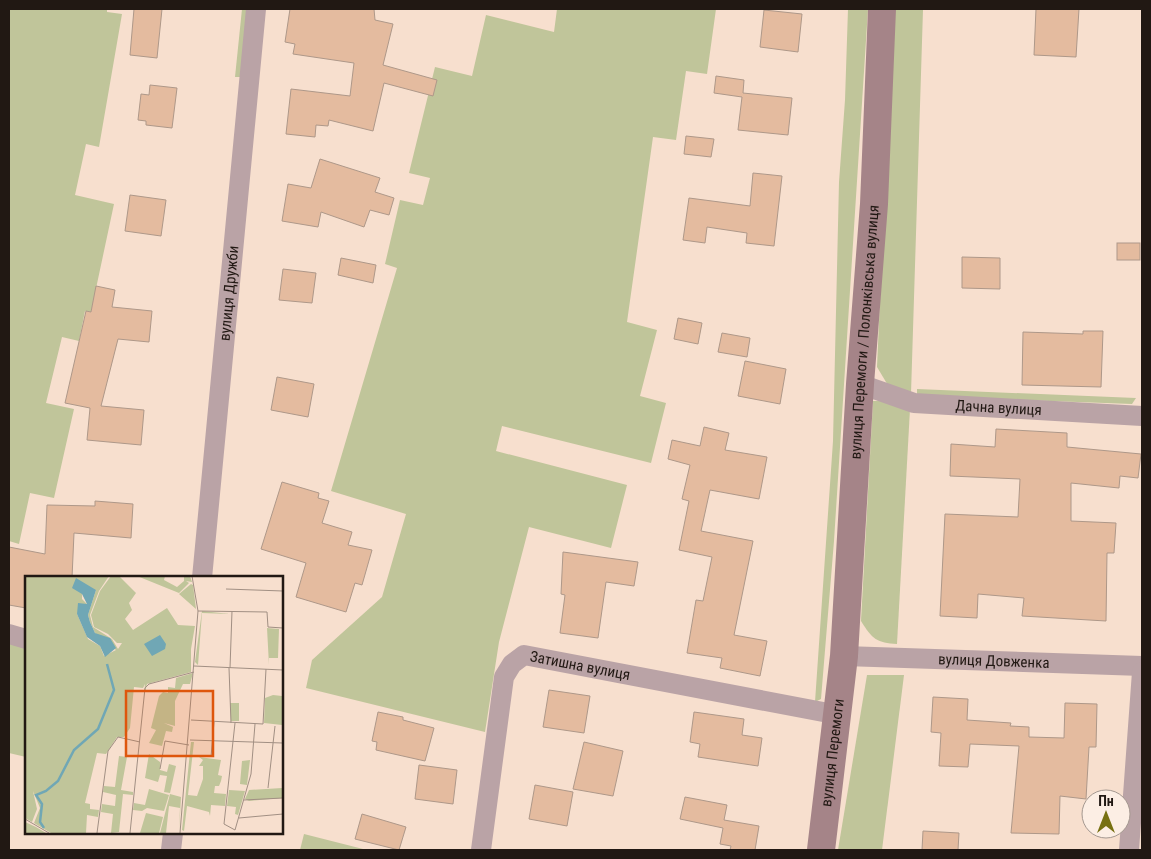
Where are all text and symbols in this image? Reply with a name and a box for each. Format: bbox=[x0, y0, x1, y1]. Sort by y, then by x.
street label: вулиця Перемоги / Полонківська вулиця bbox=[847, 204, 883, 460]
street label: вулиця Дружби bbox=[216, 245, 242, 342]
street label: Дачна вулиця bbox=[955, 396, 1042, 419]
inset map bbox=[25, 576, 282, 834]
street label: Затишна вулиця bbox=[529, 647, 632, 684]
street label: вулиця Довженка bbox=[938, 650, 1050, 672]
street label: вулиця Перемоги bbox=[817, 698, 848, 808]
north arrow bbox=[1081, 789, 1131, 839]
text: Пн bbox=[1098, 793, 1114, 809]

